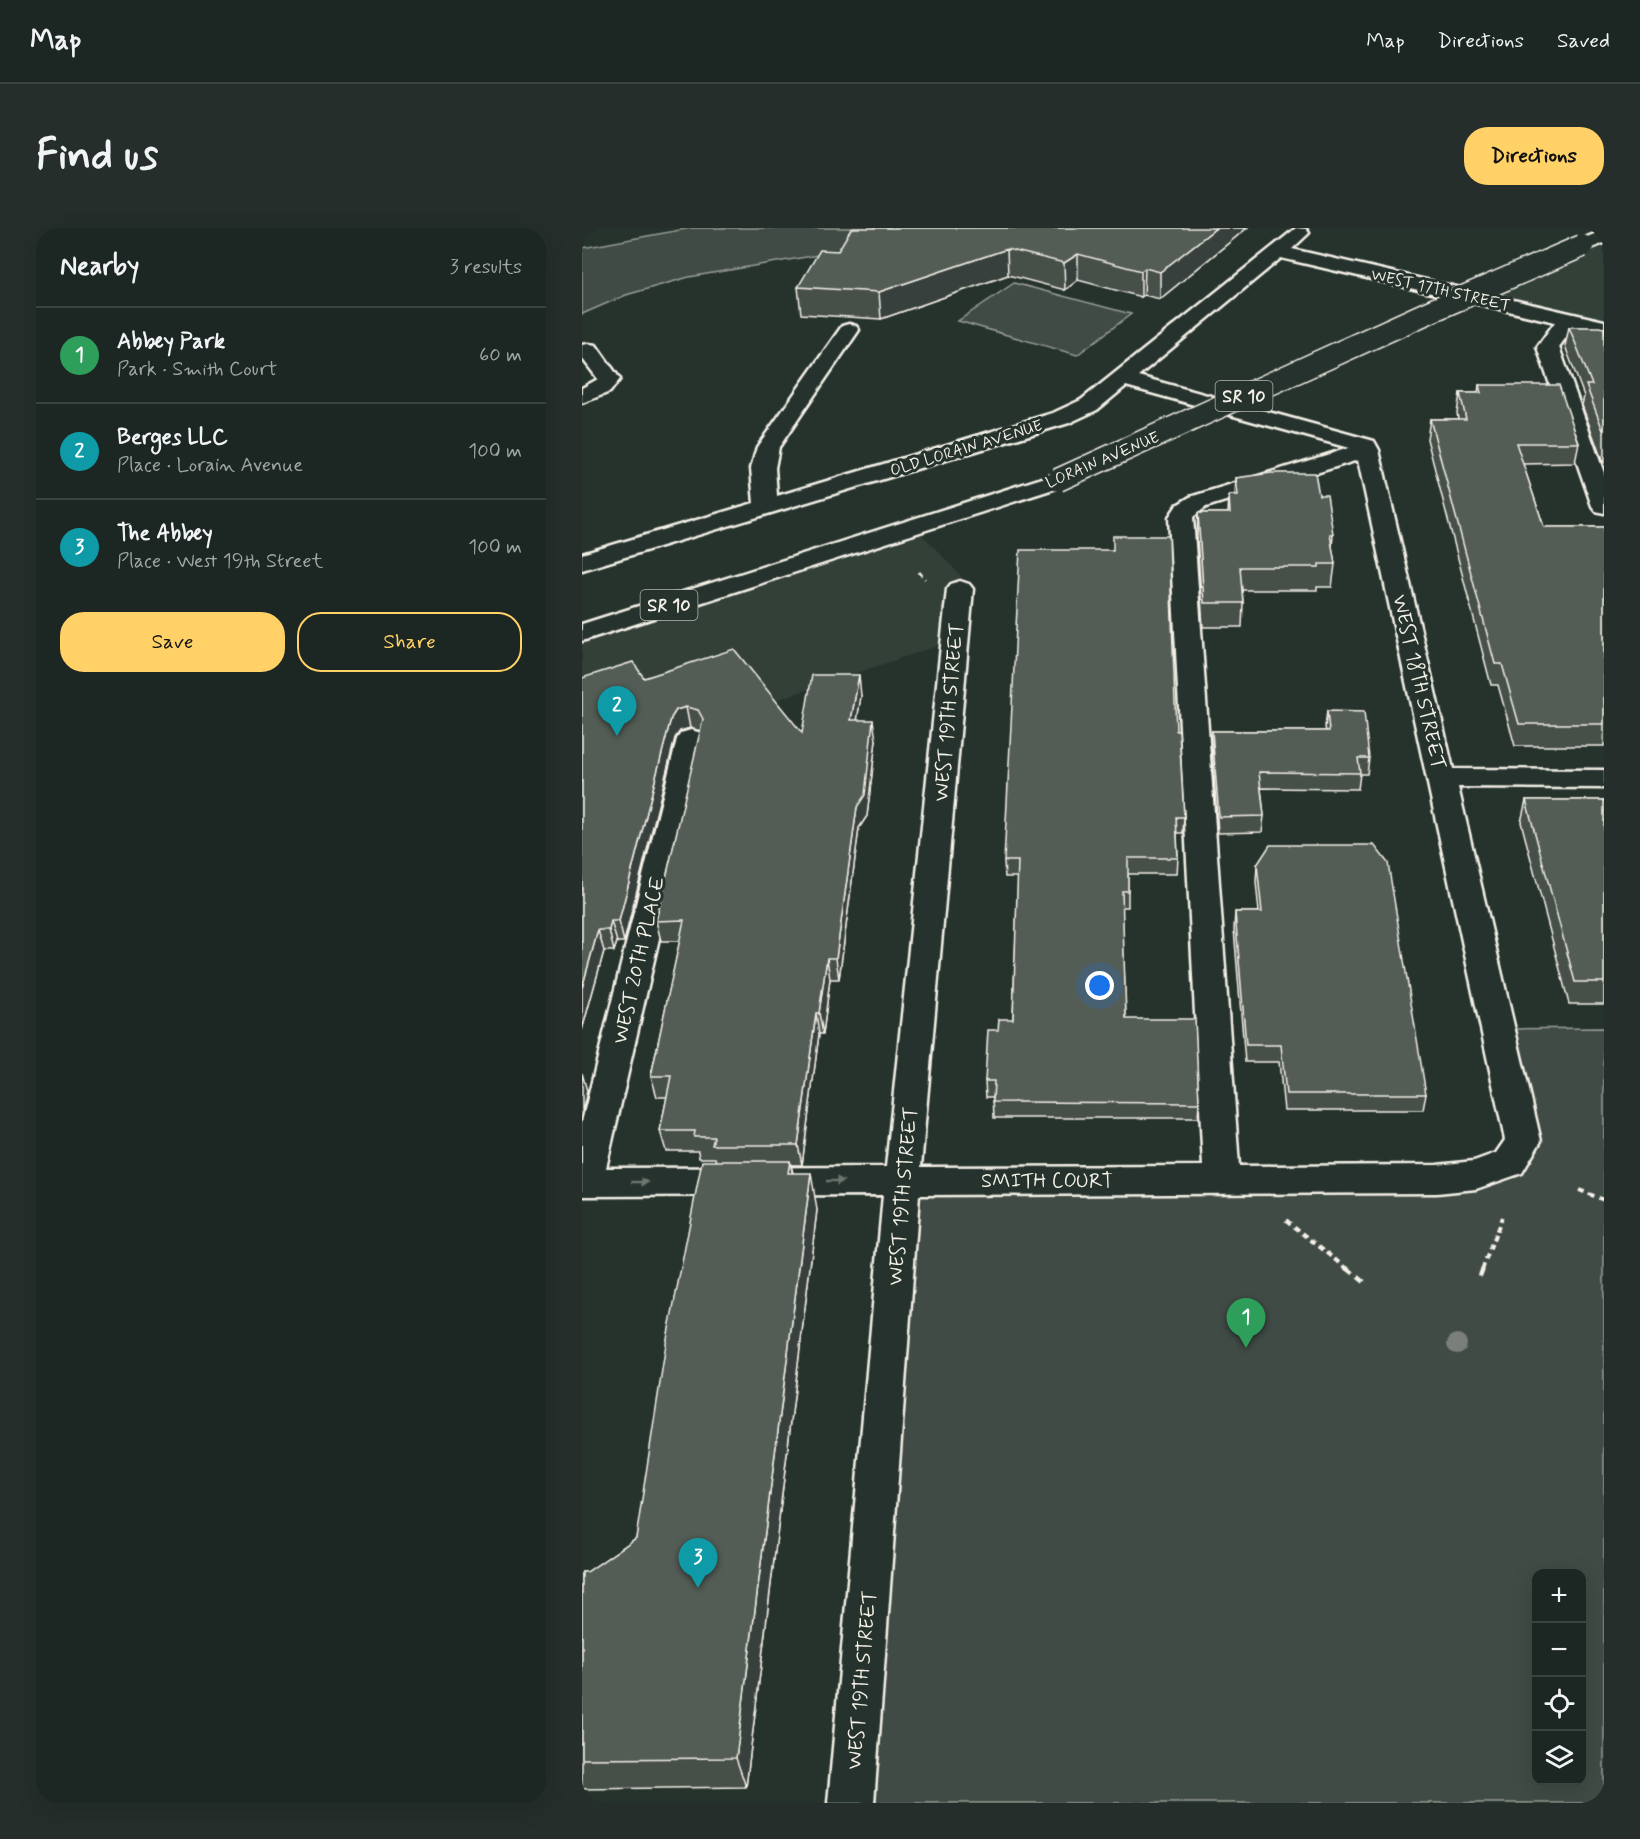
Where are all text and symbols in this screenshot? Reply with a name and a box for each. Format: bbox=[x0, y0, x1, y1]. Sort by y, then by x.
text: Map bbox=[30, 23, 81, 60]
text: Map bbox=[1366, 27, 1405, 55]
text: Directions bbox=[1438, 27, 1524, 55]
text: Saved bbox=[1557, 27, 1610, 55]
button: Directions bbox=[1464, 127, 1604, 185]
text: Find us bbox=[36, 129, 158, 184]
text: Nearby bbox=[60, 250, 139, 284]
text: 3 results bbox=[450, 254, 522, 281]
street label: WEST 17TH STREET bbox=[1369, 264, 1512, 317]
text: Abbey Park bbox=[117, 328, 225, 356]
text: 1 bbox=[75, 342, 84, 369]
text: 60 m bbox=[479, 342, 522, 369]
text: Park · Smith Court bbox=[117, 356, 277, 383]
road number: SR 10 bbox=[1216, 381, 1272, 411]
street label: OLD LORAIN AVENUE bbox=[888, 415, 1045, 482]
text: Berges LLC bbox=[117, 424, 228, 452]
street label: LORAIN AVENUE bbox=[1043, 427, 1163, 494]
text: 2 bbox=[75, 438, 84, 465]
text: 100 m bbox=[468, 438, 522, 465]
text: Place · Lorain Avenue bbox=[117, 452, 303, 479]
text: The Abbey bbox=[117, 520, 213, 548]
text: 3 bbox=[75, 534, 84, 561]
text: 100 m bbox=[468, 534, 522, 561]
text: Place · West 19th Street bbox=[117, 548, 323, 575]
road number: SR 10 bbox=[640, 590, 698, 620]
street label: WEST 18TH STREET bbox=[1385, 592, 1452, 772]
button: Save bbox=[60, 612, 285, 672]
button: Share bbox=[297, 612, 522, 672]
street label: WEST 19TH STREET bbox=[928, 621, 971, 803]
pin: 2 bbox=[597, 686, 636, 736]
street label: WEST 20TH PLACE bbox=[607, 874, 672, 1047]
your location bbox=[1085, 971, 1114, 1000]
street label: WEST 19TH STREET bbox=[882, 1105, 925, 1287]
street label: SMITH COURT bbox=[981, 1168, 1113, 1195]
one-way arrow bbox=[826, 1176, 845, 1186]
one-way arrow bbox=[631, 1177, 650, 1187]
pin: 1 bbox=[1226, 1298, 1266, 1348]
pin: 3 bbox=[678, 1538, 718, 1588]
map controls bbox=[1532, 1569, 1586, 1785]
button: + bbox=[1532, 1569, 1586, 1623]
street label: WEST 19TH STREET bbox=[841, 1589, 884, 1771]
button: − bbox=[1532, 1623, 1586, 1677]
button: locate bbox=[1532, 1677, 1586, 1731]
button: layers bbox=[1532, 1731, 1586, 1785]

